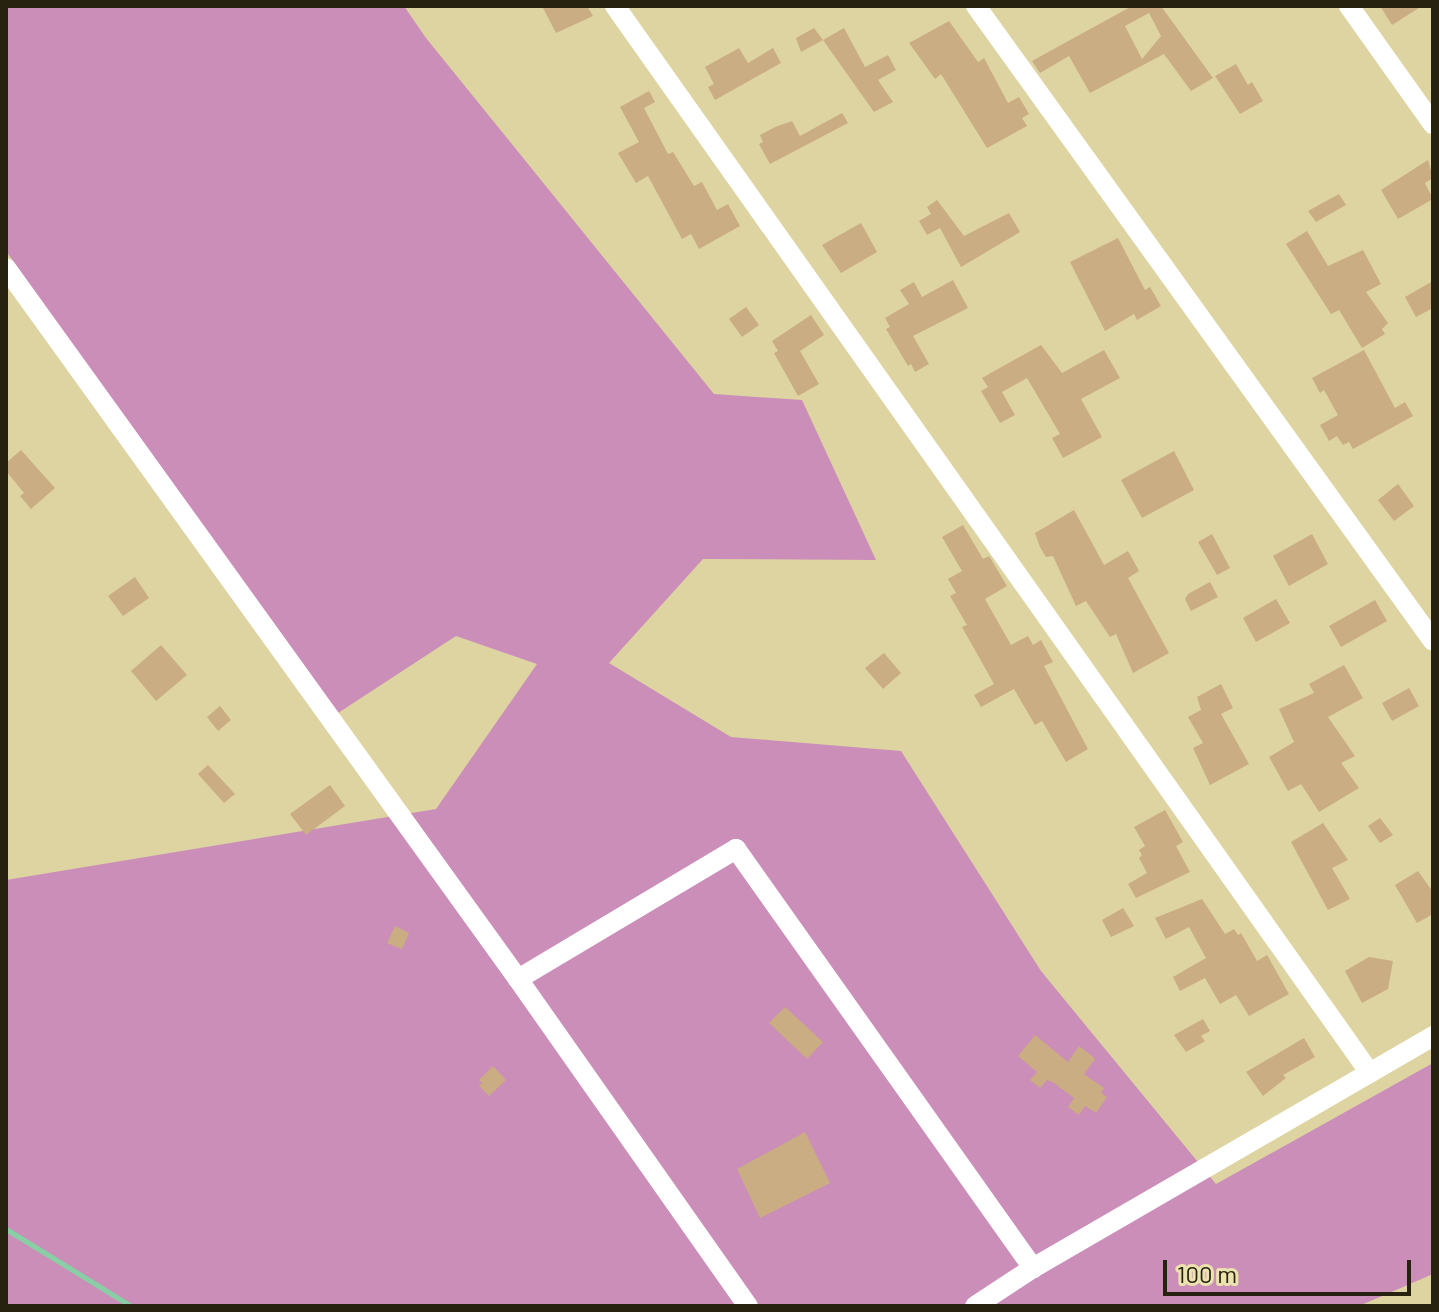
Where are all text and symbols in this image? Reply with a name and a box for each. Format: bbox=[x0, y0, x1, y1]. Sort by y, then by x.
scale bar bbox=[1167, 1244, 1415, 1294]
text: 100 m bbox=[1177, 1259, 1237, 1288]

